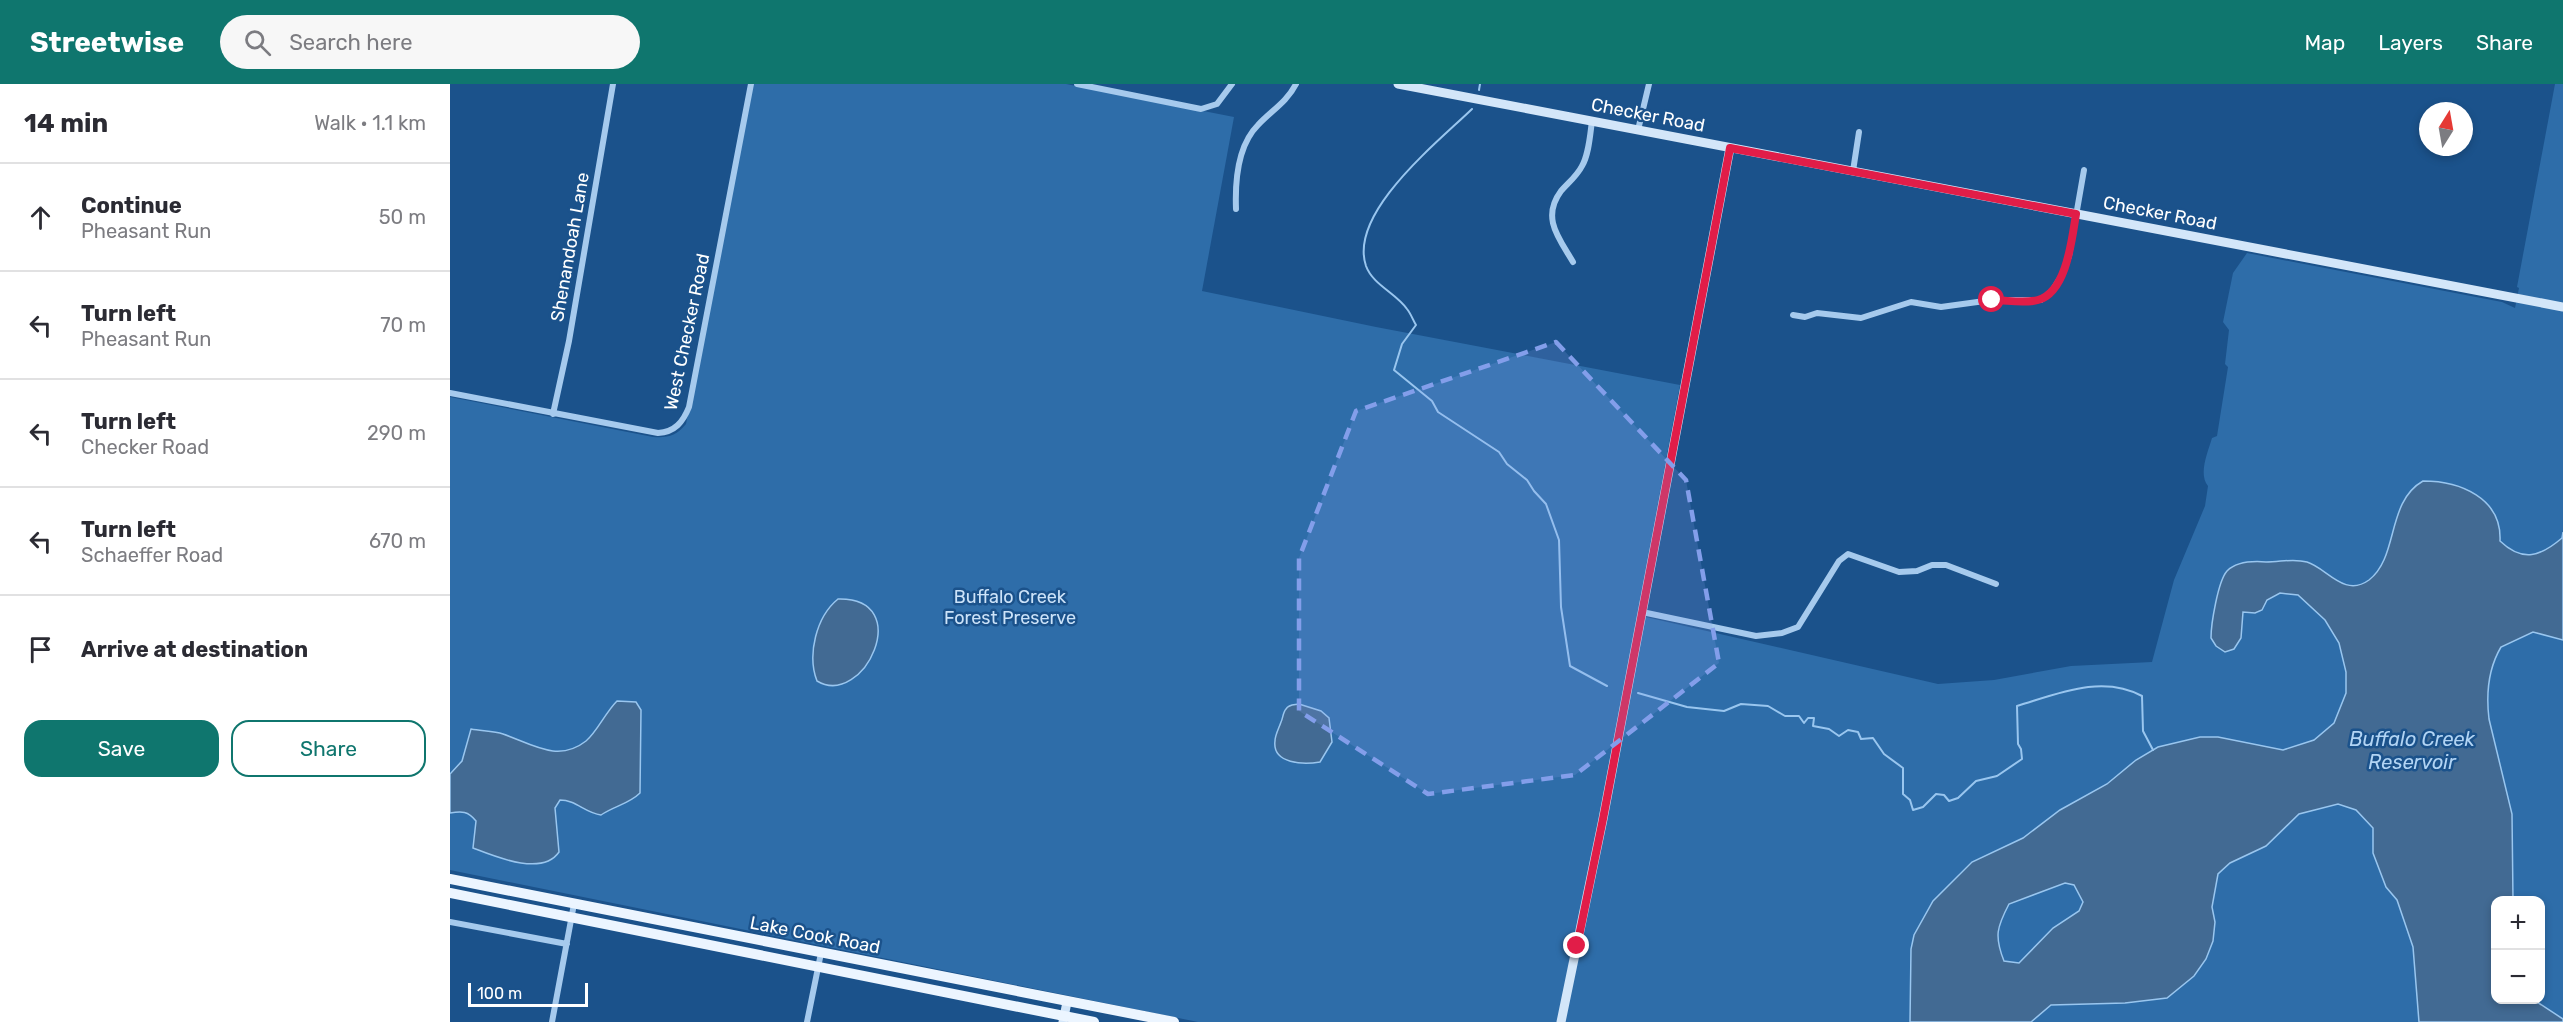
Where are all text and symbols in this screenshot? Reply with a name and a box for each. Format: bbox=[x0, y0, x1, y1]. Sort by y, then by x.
search box bbox=[220, 15, 640, 69]
text: Streetwise bbox=[30, 26, 184, 59]
icon: search bbox=[241, 26, 274, 59]
text: Search here bbox=[289, 29, 413, 56]
text: Map bbox=[2304, 30, 2345, 55]
text: Layers bbox=[2378, 30, 2443, 55]
text: Share bbox=[2476, 30, 2533, 55]
street label: Checker Road bbox=[1589, 93, 1707, 137]
north arrow bbox=[2419, 102, 2473, 156]
text: 14 min bbox=[24, 108, 108, 139]
text: Walk · 1.1 km bbox=[314, 111, 426, 135]
street label: Shenandoah Lane bbox=[546, 171, 594, 323]
street label: Checker Road bbox=[2101, 191, 2219, 235]
text: Continue bbox=[81, 192, 182, 219]
icon: ahead bbox=[24, 201, 57, 234]
text: 50 m bbox=[379, 205, 426, 229]
text: Pheasant Run bbox=[81, 219, 211, 243]
street label: West Checker Road bbox=[660, 251, 714, 413]
route start bbox=[1978, 286, 2004, 312]
text: Turn left bbox=[81, 300, 176, 327]
icon: left bbox=[24, 309, 57, 342]
text: 70 m bbox=[380, 313, 426, 337]
text: Pheasant Run bbox=[81, 327, 211, 351]
text: Turn left bbox=[81, 408, 176, 435]
icon: left bbox=[24, 417, 57, 450]
text: 290 m bbox=[367, 421, 426, 445]
text: Checker Road bbox=[81, 435, 209, 459]
text: Turn left bbox=[81, 516, 176, 543]
icon: left bbox=[24, 525, 57, 558]
text: 670 m bbox=[369, 529, 426, 553]
text: Schaeffer Road bbox=[81, 543, 223, 567]
park label: Buffalo Creek Forest Preserve bbox=[944, 586, 1076, 629]
icon: arrive bbox=[24, 633, 57, 666]
text: Arrive at destination bbox=[81, 636, 308, 663]
button: Save bbox=[24, 720, 219, 777]
button: Share bbox=[231, 720, 426, 777]
water label: Buffalo Creek Reservoir bbox=[2349, 727, 2476, 774]
map controls bbox=[2491, 896, 2545, 1004]
button: + bbox=[2491, 896, 2545, 950]
street label: Lake Cook Road bbox=[748, 912, 882, 958]
route end bbox=[1563, 932, 1589, 958]
button: − bbox=[2491, 950, 2545, 1004]
scale bar bbox=[468, 980, 588, 1008]
text: 100 m bbox=[477, 984, 522, 1003]

